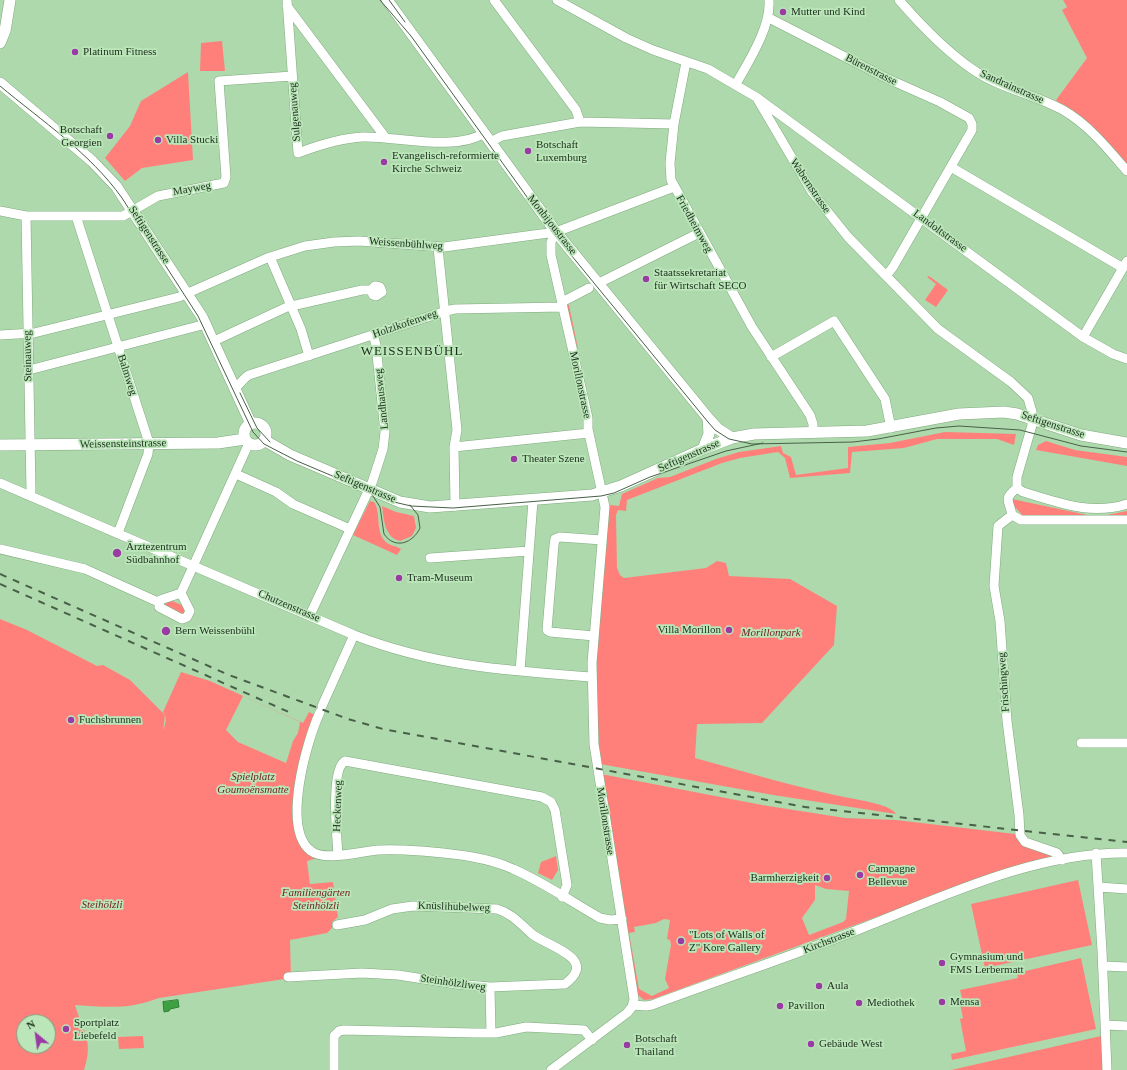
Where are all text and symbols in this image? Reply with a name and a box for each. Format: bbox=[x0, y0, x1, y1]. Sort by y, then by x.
place label: Mutter und Kind bbox=[791, 5, 865, 19]
marker: Mutter und Kind bbox=[778, 7, 788, 17]
place label: Platinum Fitness bbox=[83, 45, 157, 59]
marker: Platinum Fitness bbox=[70, 47, 80, 57]
street label: Bürenstrasse bbox=[843, 51, 899, 89]
street label: Sandrainstrasse bbox=[978, 67, 1046, 107]
street label: Sulgenauweg bbox=[286, 82, 304, 142]
place label: Botschaft Georgien bbox=[60, 123, 102, 149]
marker: Botschaft Georgien bbox=[105, 131, 115, 141]
place label: Villa Stucki bbox=[166, 133, 218, 147]
marker: Villa Stucki bbox=[153, 135, 163, 145]
place label: Botschaft Luxemburg bbox=[536, 138, 587, 164]
marker: Botschaft Luxemburg bbox=[523, 146, 533, 156]
place label: Evangelisch-reformierte Kirche Schweiz bbox=[392, 149, 499, 175]
street label: Wabernstrasse bbox=[787, 156, 833, 216]
marker: Evangelisch-reformierte Kirche Schweiz bbox=[379, 157, 389, 167]
street label: Mayweg bbox=[172, 179, 212, 199]
street label: Monbijoustrasse bbox=[524, 192, 580, 258]
street label: Friedheimweg bbox=[673, 193, 715, 255]
street label: Seftigenstrasse bbox=[125, 204, 173, 266]
street label: Landoltstrasse bbox=[910, 207, 970, 255]
street label: Weissenbühlweg bbox=[368, 235, 444, 253]
place label: Staatssekretariat für Wirtschaft SECO bbox=[654, 266, 746, 292]
marker: Staatssekretariat für Wirtschaft SECO bbox=[641, 274, 651, 284]
street label: Holzikofenweg bbox=[371, 307, 439, 341]
street label: Steinauweg bbox=[21, 330, 35, 382]
district label: WEISSENBÜHL bbox=[361, 344, 463, 360]
street label: Morillonstrasse bbox=[566, 350, 594, 420]
street label: Balmweg bbox=[114, 353, 140, 397]
street label: Landhausweg bbox=[372, 368, 392, 430]
street label: Seftigenstrasse bbox=[1020, 409, 1086, 441]
street label: Weissensteinstrasse bbox=[80, 437, 166, 451]
street label: Seftigenstrasse bbox=[656, 437, 722, 475]
place label: Theater Szene bbox=[522, 452, 585, 466]
marker: Theater Szene bbox=[509, 454, 519, 464]
street label: Seftigenstrasse bbox=[332, 468, 398, 506]
place label: Ärztezentrum Südbahnhof bbox=[126, 540, 186, 566]
marker: Ärztezentrum Südbahnhof bbox=[111, 547, 123, 559]
place label: Tram-Museum bbox=[407, 571, 473, 585]
marker: Tram-Museum bbox=[394, 573, 404, 583]
street label: Chutzenstrasse bbox=[256, 587, 322, 625]
place label: Villa Morillon bbox=[658, 623, 721, 637]
place label: Bern Weissenbühl bbox=[175, 624, 255, 638]
marker: Bern Weissenbühl bbox=[160, 625, 172, 637]
marker: Villa Morillon bbox=[724, 625, 734, 635]
park label: Morillonpark bbox=[741, 626, 801, 640]
street label: Frischingweg bbox=[995, 652, 1013, 712]
place label: Fuchsbrunnen bbox=[79, 713, 141, 727]
marker: Fuchsbrunnen bbox=[66, 715, 76, 725]
park label: Spielplatz Goumoënsmatte bbox=[217, 770, 289, 796]
street label: Heckenweg bbox=[330, 780, 346, 832]
street label: Morillonstrasse bbox=[593, 786, 617, 856]
place label: Campagne Bellevue bbox=[868, 862, 915, 888]
marker: Campagne Bellevue bbox=[855, 870, 865, 880]
place label: Barmherzigkeit bbox=[751, 871, 819, 885]
marker: Barmherzigkeit bbox=[822, 873, 832, 883]
park label: Familiengärten Steinhölzli bbox=[282, 886, 350, 912]
park label: Steihölzli bbox=[82, 898, 122, 912]
street label: Knüslihubelweg bbox=[418, 899, 490, 915]
street label: Kirchstrasse bbox=[801, 925, 857, 957]
place label: "Lots of Walls of Z" Kore Gallery bbox=[689, 928, 764, 954]
marker: "Lots of Walls of Z" Kore Gallery bbox=[676, 936, 686, 946]
place label: Gymnasium und FMS Lerbermatt bbox=[950, 950, 1024, 976]
marker: Gymnasium und FMS Lerbermatt bbox=[937, 958, 947, 968]
street label: Steinhölzliweg bbox=[419, 972, 487, 994]
place label: Aula bbox=[827, 979, 848, 993]
marker: Aula bbox=[814, 981, 824, 991]
place label: Mensa bbox=[950, 995, 979, 1009]
place label: Mediothek bbox=[867, 996, 915, 1010]
marker: Mensa bbox=[937, 997, 947, 1007]
marker: Mediothek bbox=[854, 998, 864, 1008]
place label: Pavillon bbox=[788, 999, 825, 1013]
marker: Pavillon bbox=[775, 1001, 785, 1011]
north arrow bbox=[16, 1014, 56, 1054]
place label: Sportplatz Liebefeld bbox=[74, 1016, 119, 1042]
text: N bbox=[24, 1017, 37, 1032]
marker: Sportplatz Liebefeld bbox=[61, 1024, 71, 1034]
place label: Botschaft Thailand bbox=[635, 1032, 677, 1058]
place label: Gebäude West bbox=[819, 1037, 883, 1051]
marker: Gebäude West bbox=[806, 1039, 816, 1049]
marker: Botschaft Thailand bbox=[622, 1040, 632, 1050]

